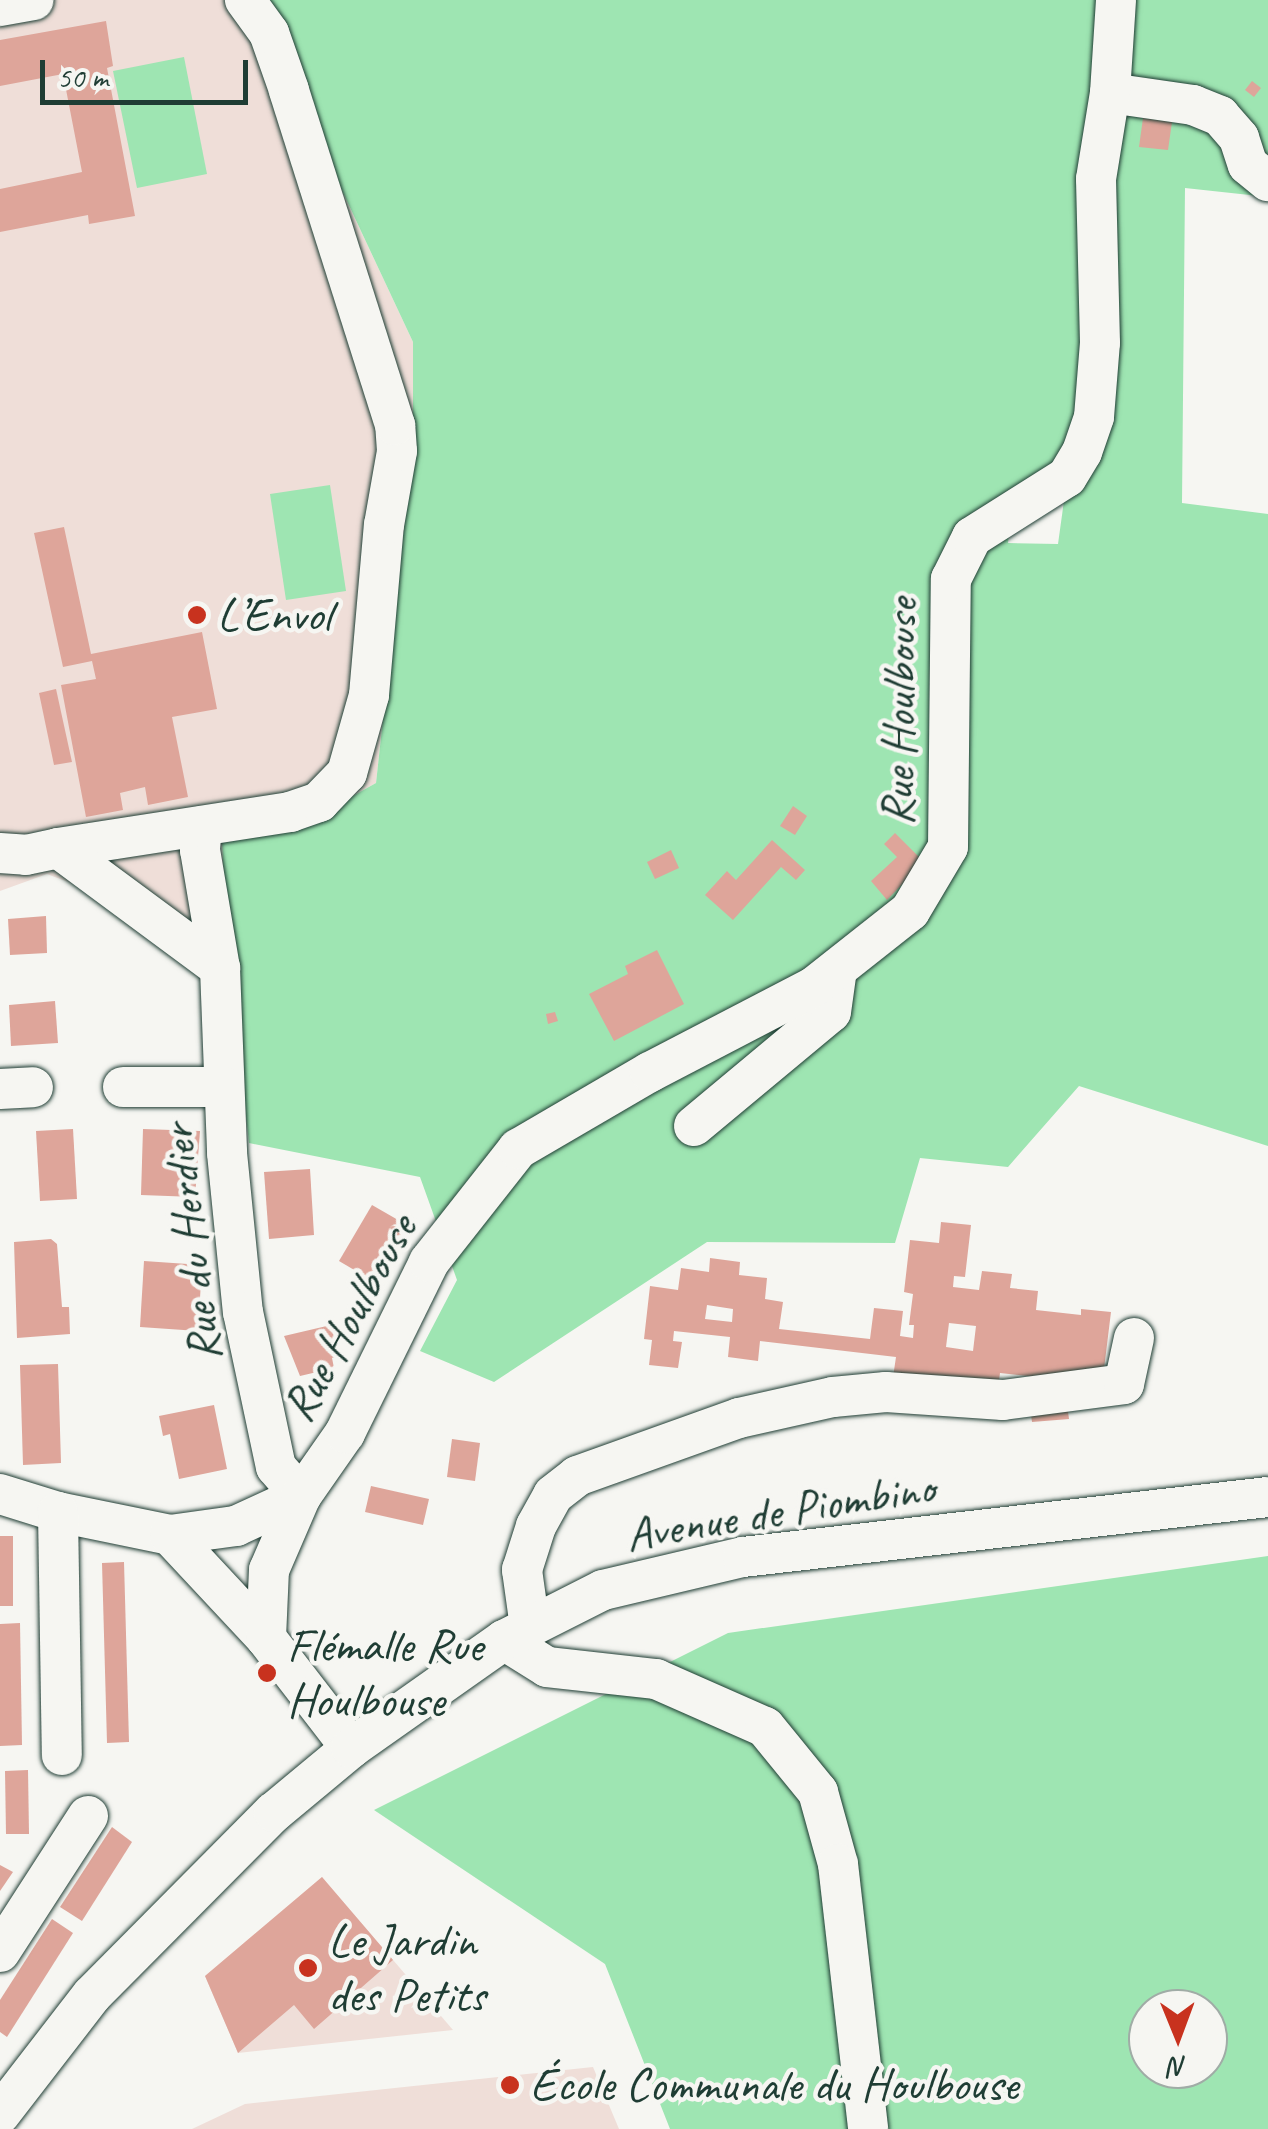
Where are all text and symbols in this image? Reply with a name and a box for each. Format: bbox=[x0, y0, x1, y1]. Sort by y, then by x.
scale bar bbox=[45, 40, 252, 102]
text: 50 m bbox=[57, 58, 108, 96]
place label: L’Envol bbox=[217, 586, 331, 644]
street label: Rue Houlbouse bbox=[868, 598, 930, 826]
marker: L’Envol bbox=[186, 604, 208, 626]
street label: Rue du Herdier bbox=[148, 1122, 234, 1364]
street label: Rue Houlbouse bbox=[269, 1205, 429, 1431]
street label: Avenue de Piombino bbox=[621, 1458, 939, 1564]
place label: Flémalle Rue Houlbouse bbox=[287, 1616, 482, 1729]
marker: Flémalle Rue Houlbouse bbox=[256, 1662, 278, 1684]
place label: Le Jardin des Petits bbox=[328, 1911, 484, 2024]
marker: Le Jardin des Petits bbox=[297, 1957, 319, 1979]
north arrow bbox=[1128, 1989, 1228, 2089]
text: N bbox=[1170, 2050, 1187, 2085]
place label: École Communale du Houlbouse bbox=[530, 2056, 1021, 2114]
marker: École Communale du Houlbouse bbox=[499, 2074, 521, 2096]

